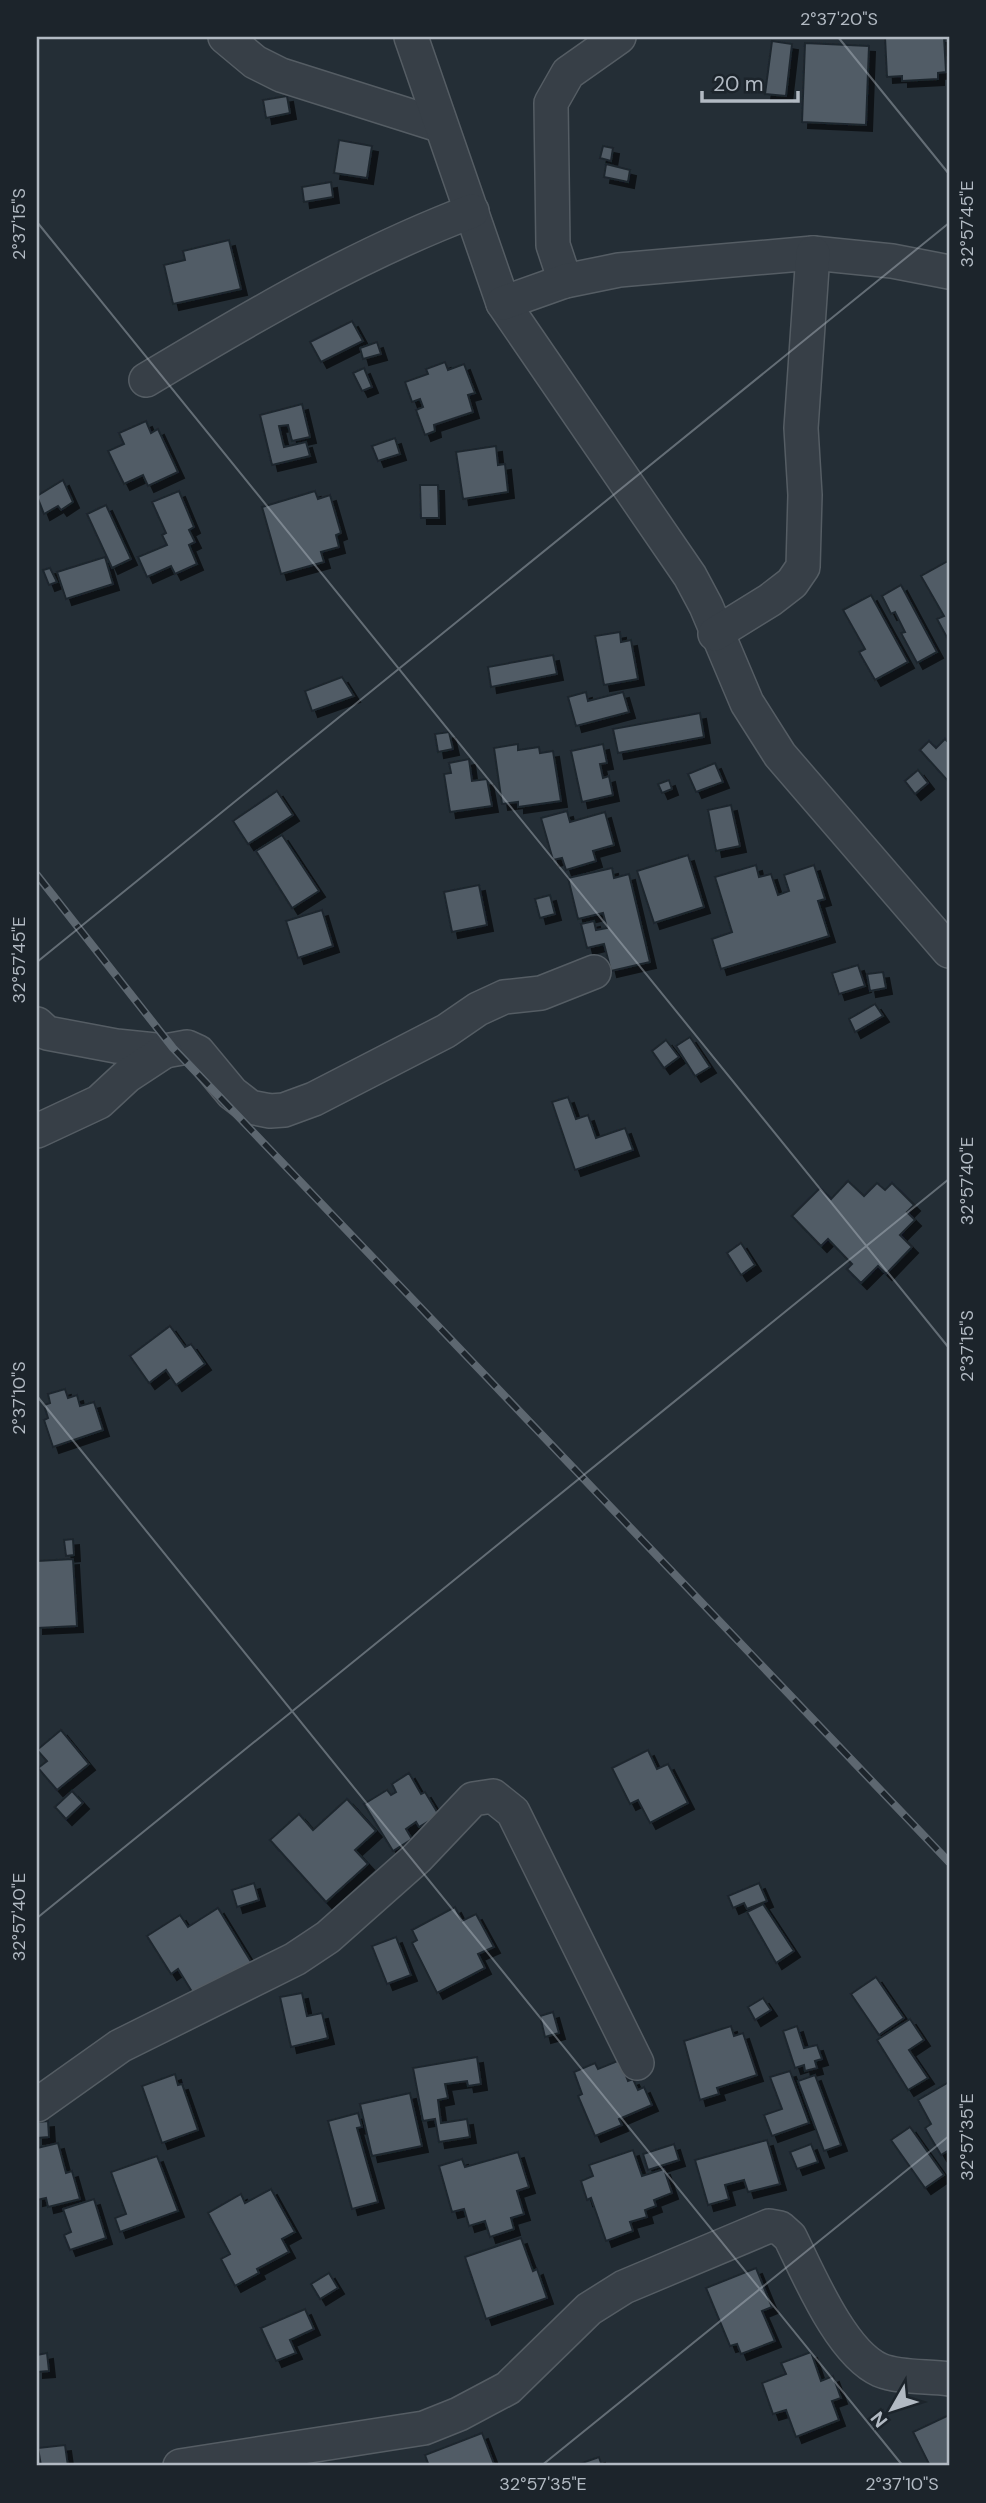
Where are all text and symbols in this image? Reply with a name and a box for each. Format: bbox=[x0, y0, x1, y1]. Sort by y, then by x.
text: 2°37'20"S bbox=[800, 7, 878, 31]
scale bar bbox=[702, 60, 799, 104]
text: 20 m bbox=[713, 70, 764, 98]
text: 32°57'45"E bbox=[955, 181, 979, 267]
text: 2°37'15"S bbox=[7, 188, 31, 260]
text: 32°57'45"E bbox=[7, 917, 31, 1003]
text: 32°57'40"E bbox=[955, 1137, 979, 1225]
text: 2°37'15"S bbox=[955, 1310, 979, 1382]
text: 2°37'10"S bbox=[7, 1361, 31, 1435]
text: 32°57'40"E bbox=[7, 1873, 31, 1961]
text: 32°57'35"E bbox=[955, 2093, 979, 2181]
north arrow bbox=[856, 2374, 926, 2444]
text: N bbox=[865, 2406, 893, 2433]
text: 32°57'35"E bbox=[499, 2472, 587, 2496]
text: 2°37'10"S bbox=[865, 2472, 939, 2496]

